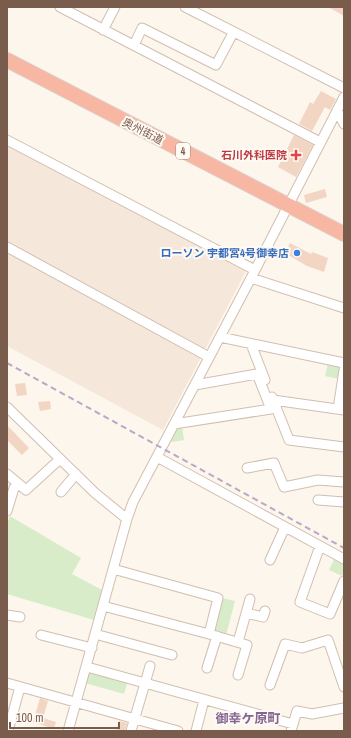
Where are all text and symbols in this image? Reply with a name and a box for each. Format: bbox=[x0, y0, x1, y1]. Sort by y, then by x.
street label: 奥州街道 bbox=[120, 115, 166, 147]
road number: 4 bbox=[176, 143, 190, 159]
place label: 石川外科医院 bbox=[221, 148, 287, 162]
marker: 石川外科医院 bbox=[290, 149, 302, 161]
place label: ローソン 宇都宮4号御幸店 bbox=[160, 246, 289, 260]
marker: ローソン 宇都宮4号御幸店 bbox=[292, 248, 302, 258]
scale bar bbox=[10, 704, 119, 730]
text: 100 m bbox=[16, 710, 43, 726]
district label: 御幸ケ原町 bbox=[215, 710, 281, 727]

